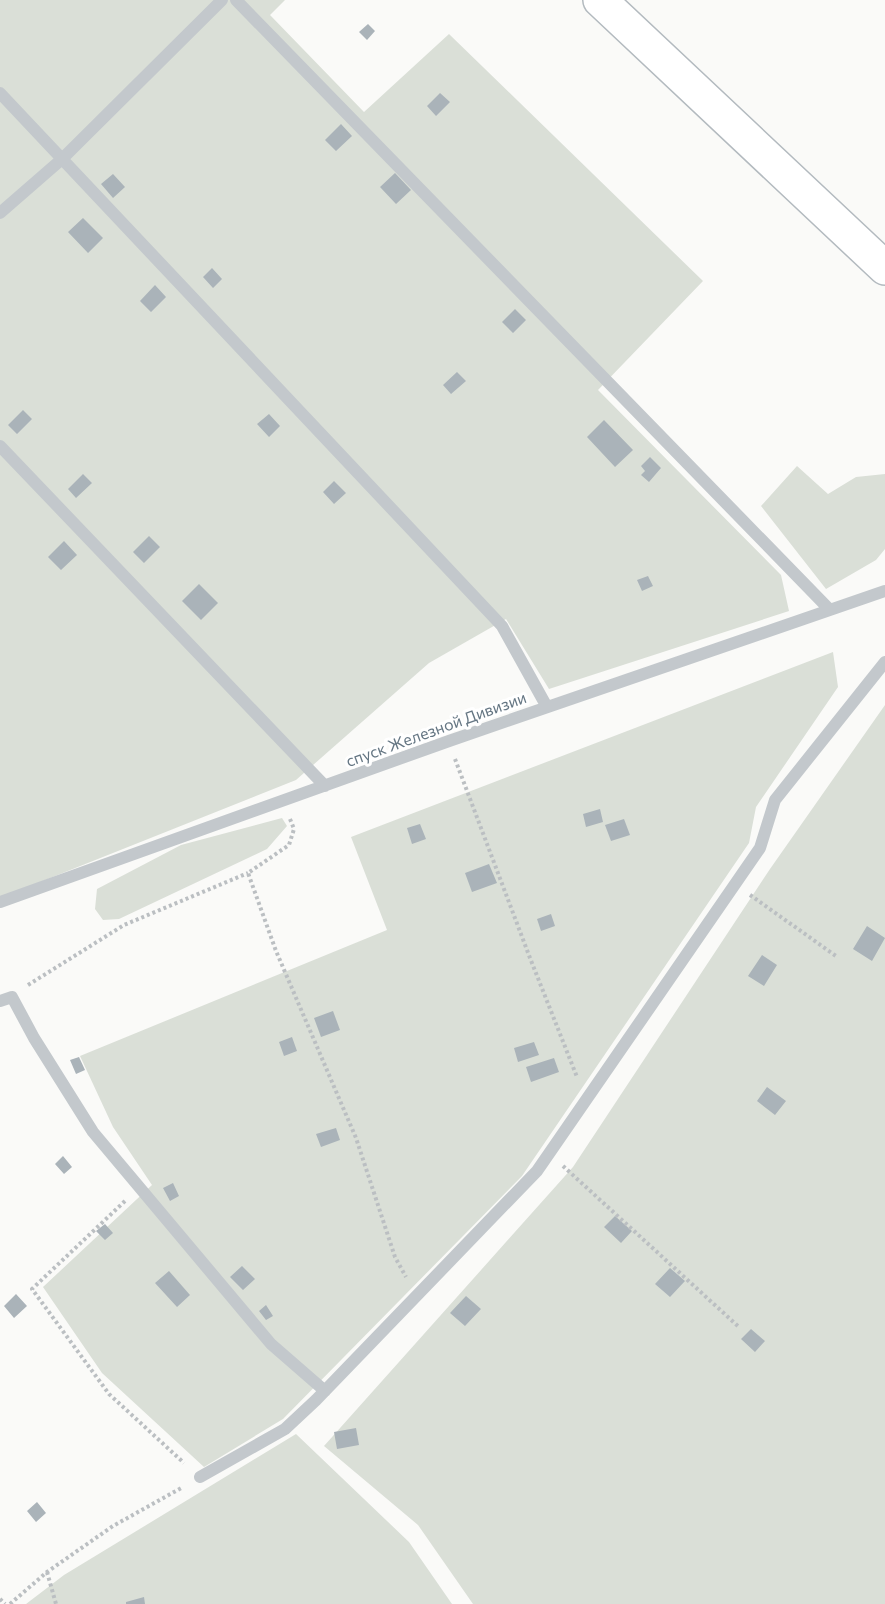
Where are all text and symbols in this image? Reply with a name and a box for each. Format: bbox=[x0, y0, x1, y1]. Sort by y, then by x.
street label: спуск Железной Дивизии bbox=[343, 687, 529, 770]

